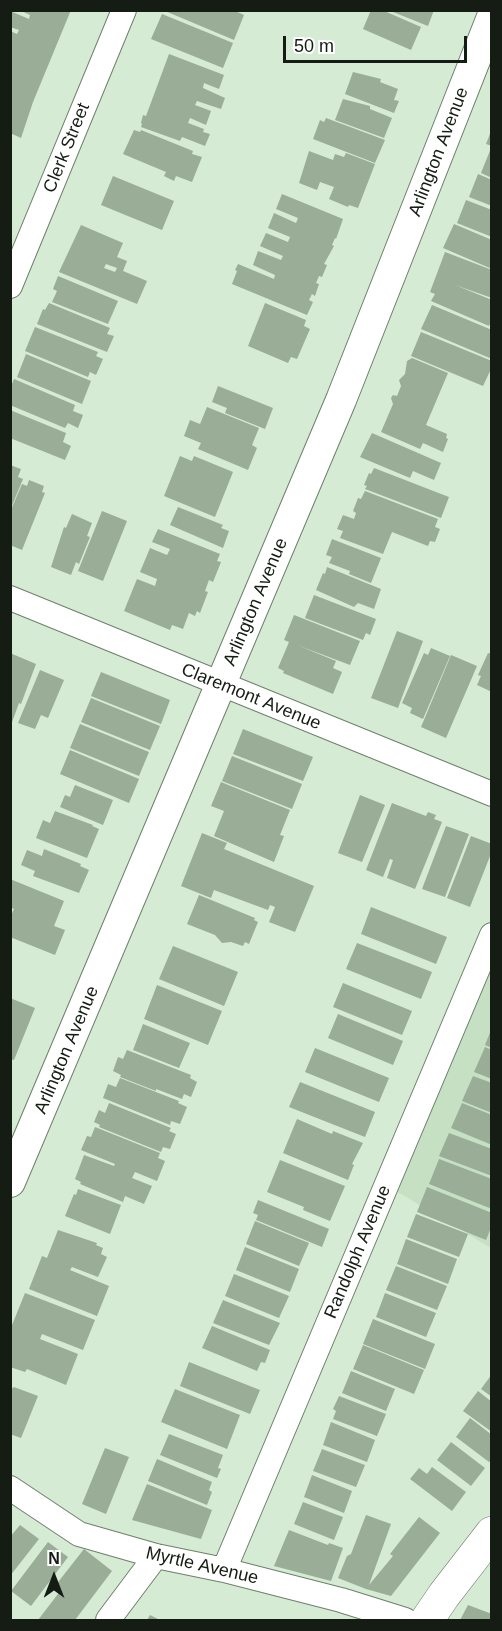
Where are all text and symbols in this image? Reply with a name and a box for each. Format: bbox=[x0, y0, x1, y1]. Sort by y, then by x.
scale bar bbox=[286, 24, 470, 62]
text: 50 m bbox=[294, 36, 334, 56]
street label: Arlington Avenue bbox=[404, 84, 474, 220]
street label: Clerk Street bbox=[39, 100, 95, 196]
street label: Arlington Avenue bbox=[219, 535, 293, 669]
street label: Claremont Avenue bbox=[178, 659, 324, 735]
street label: Arlington Avenue bbox=[30, 983, 104, 1117]
street label: Randolph Avenue bbox=[320, 1182, 396, 1322]
street label: Myrtle Avenue bbox=[144, 1543, 260, 1589]
north arrow bbox=[24, 1547, 84, 1607]
text: N bbox=[48, 1550, 60, 1567]

